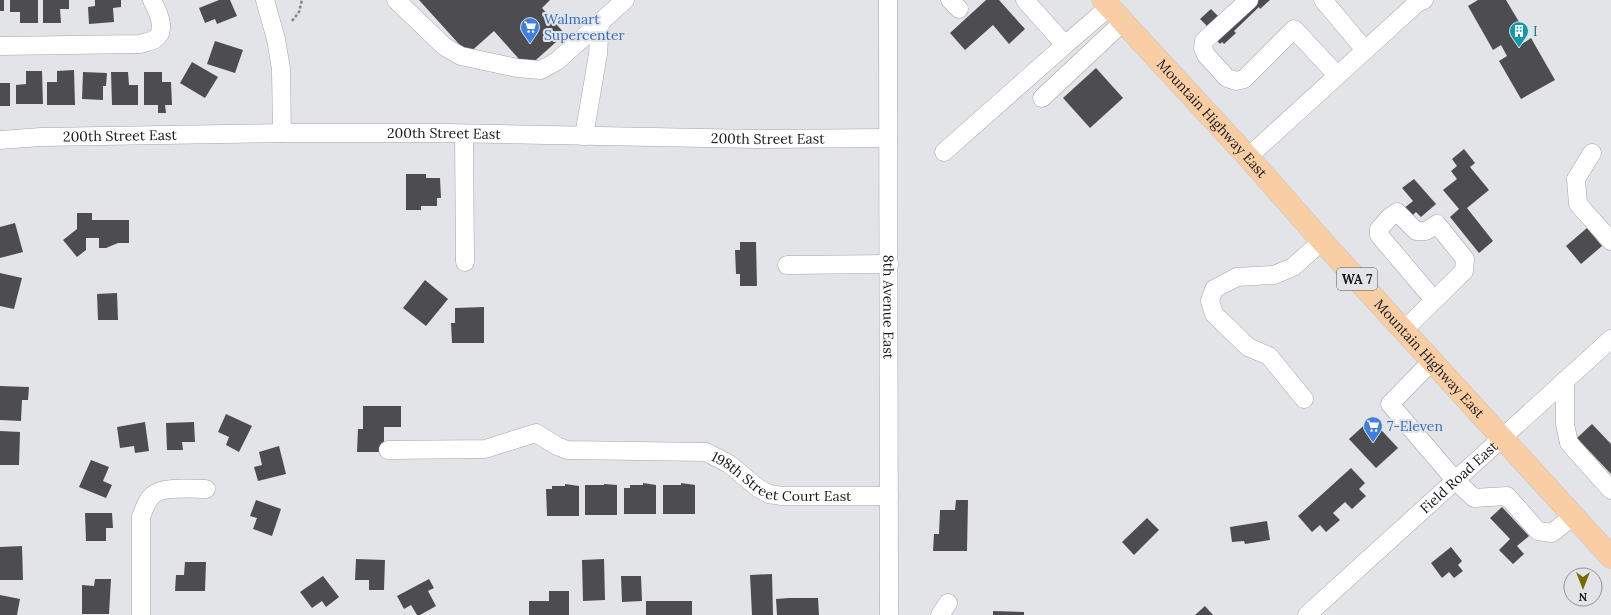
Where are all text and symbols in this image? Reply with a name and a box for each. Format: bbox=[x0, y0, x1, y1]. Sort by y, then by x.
place label: Walmart Supercenter bbox=[544, 10, 625, 44]
supermarket icon: Walmart Supercenter bbox=[519, 16, 541, 44]
building icon: I bbox=[1508, 20, 1530, 48]
place label: I bbox=[1533, 22, 1538, 40]
street label: Mountain Highway East bbox=[1153, 55, 1271, 182]
street label: 200th Street East bbox=[387, 124, 501, 143]
street label: 200th Street East bbox=[63, 126, 177, 146]
street label: 200th Street East bbox=[711, 129, 825, 148]
street label: 8th Avenue East bbox=[879, 255, 898, 360]
road number: WA 7 bbox=[1337, 268, 1377, 290]
street label: Mountain Highway East bbox=[1371, 295, 1489, 422]
supermarket icon: 7-Eleven bbox=[1362, 415, 1384, 443]
place label: 7-Eleven bbox=[1387, 417, 1443, 435]
street label: Field Road East bbox=[1416, 437, 1502, 517]
street label: 198th Street Court East bbox=[708, 447, 852, 505]
north arrow bbox=[1563, 567, 1603, 607]
text: N bbox=[1578, 590, 1587, 604]

